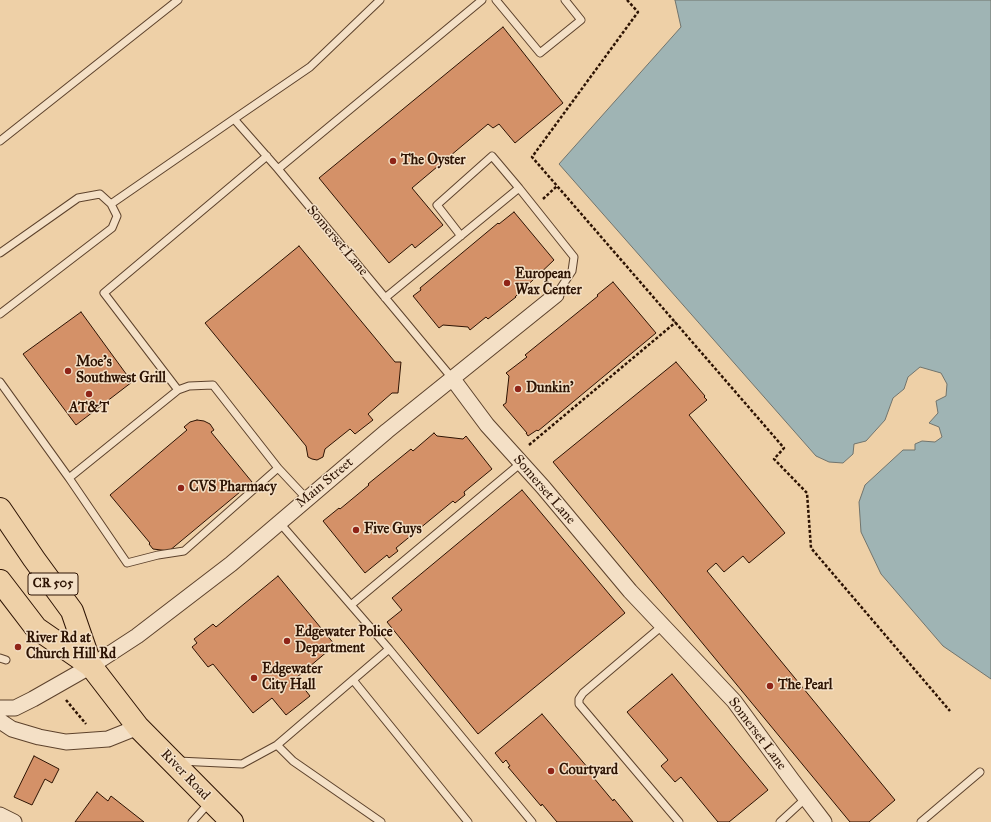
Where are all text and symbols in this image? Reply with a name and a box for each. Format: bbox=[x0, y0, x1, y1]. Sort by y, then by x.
place label: The Oyster bbox=[401, 153, 466, 169]
marker: The Oyster bbox=[388, 156, 398, 166]
street label: Somerset Lane bbox=[303, 202, 371, 280]
place label: European Wax Center bbox=[515, 267, 582, 300]
marker: European Wax Center bbox=[502, 278, 512, 288]
place label: Moe's Southwest Grill bbox=[76, 355, 166, 388]
marker: Moe's Southwest Grill bbox=[63, 366, 73, 376]
place label: Dunkin' bbox=[526, 381, 573, 397]
marker: Dunkin' bbox=[513, 384, 523, 394]
marker: AT&T bbox=[84, 389, 94, 399]
place label: AT&T bbox=[69, 401, 109, 417]
street label: Somerset Lane bbox=[509, 452, 579, 528]
street label: Main Street bbox=[293, 454, 357, 512]
place label: CVS Pharmacy bbox=[189, 480, 276, 496]
marker: CVS Pharmacy bbox=[176, 483, 186, 493]
place label: Five Guys bbox=[364, 522, 422, 538]
marker: Five Guys bbox=[351, 525, 361, 535]
road number: CR 505 bbox=[28, 573, 78, 595]
place label: Edgewater Police Department bbox=[295, 625, 393, 658]
place label: River Rd at Church Hill Rd bbox=[26, 631, 116, 664]
marker: Edgewater Police Department bbox=[282, 636, 292, 646]
marker: River Rd at Church Hill Rd bbox=[13, 642, 23, 652]
place label: Edgewater City Hall bbox=[262, 662, 322, 694]
marker: Edgewater City Hall bbox=[249, 673, 259, 683]
place label: The Pearl bbox=[778, 678, 833, 694]
marker: The Pearl bbox=[765, 681, 775, 691]
street label: Somerset Lane bbox=[724, 694, 790, 774]
street label: River Road bbox=[157, 746, 213, 804]
place label: Courtyard bbox=[559, 763, 618, 779]
marker: Courtyard bbox=[546, 766, 556, 776]

